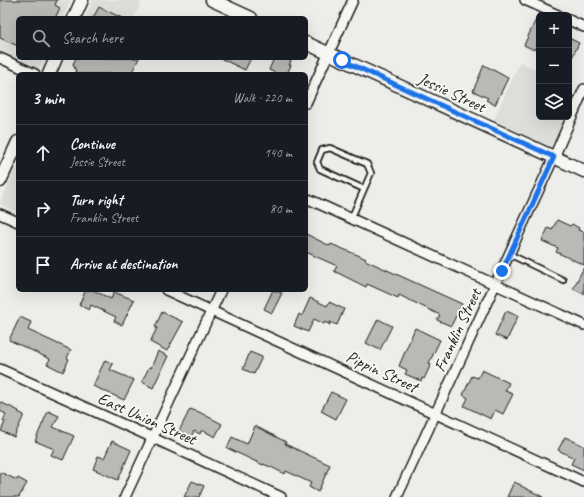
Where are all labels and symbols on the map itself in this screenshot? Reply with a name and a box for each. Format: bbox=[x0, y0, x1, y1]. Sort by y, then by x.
route start bbox=[333, 51, 351, 69]
street label: Jessie Street bbox=[414, 67, 491, 118]
route end bbox=[493, 262, 511, 280]
street label: Franklin Street bbox=[429, 283, 487, 375]
street label: Pippin Street bbox=[343, 346, 423, 398]
street label: East Union Street bbox=[94, 387, 201, 450]

